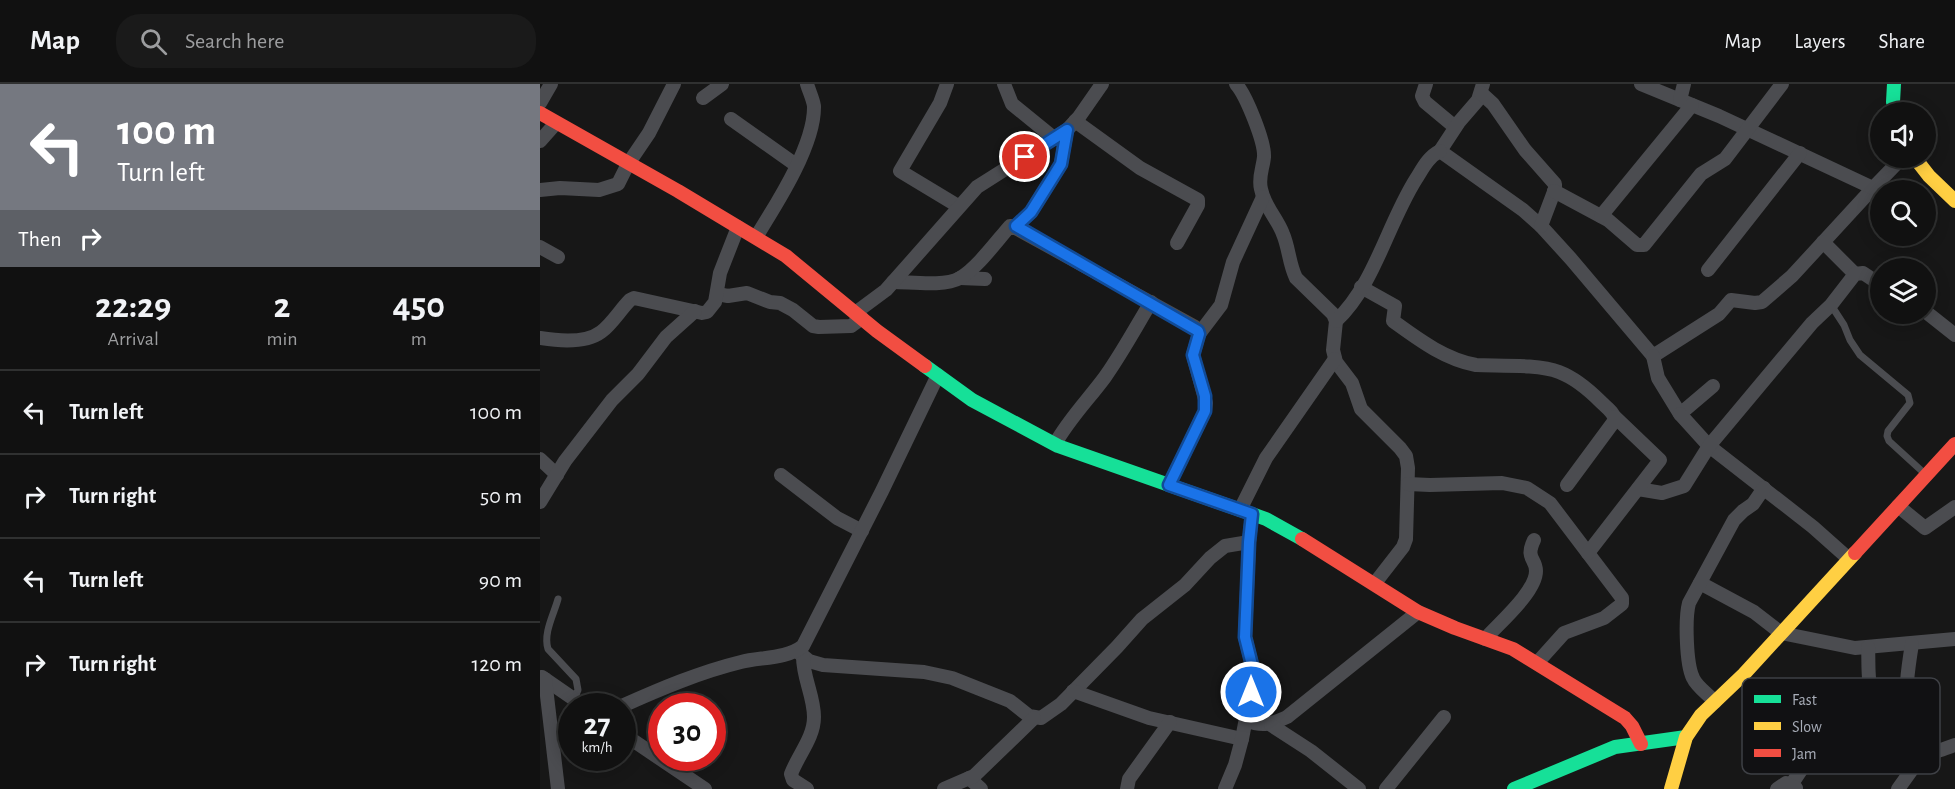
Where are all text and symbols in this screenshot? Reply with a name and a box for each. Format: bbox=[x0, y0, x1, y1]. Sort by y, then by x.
search box bbox=[116, 14, 536, 68]
icon: search bbox=[137, 25, 170, 58]
text: Map bbox=[30, 27, 80, 55]
text: Search here bbox=[185, 30, 284, 52]
text: Map bbox=[1725, 31, 1761, 52]
text: Layers bbox=[1794, 31, 1845, 52]
text: Share bbox=[1878, 31, 1925, 52]
map controls bbox=[1870, 102, 1936, 324]
button: sound bbox=[1870, 102, 1936, 168]
icon: left bbox=[18, 108, 96, 186]
text: 100 m bbox=[117, 110, 216, 152]
pin bbox=[999, 131, 1050, 182]
icon: arrive bbox=[1008, 140, 1041, 173]
text: Turn left bbox=[117, 159, 205, 186]
button: search bbox=[1870, 180, 1936, 246]
icon: right bbox=[74, 222, 107, 255]
text: Then bbox=[18, 228, 62, 250]
button: layers bbox=[1870, 258, 1936, 324]
text: 22:29 bbox=[95, 288, 171, 324]
text: 2 bbox=[274, 288, 291, 324]
text: 450 bbox=[393, 288, 445, 324]
text: Arrival bbox=[108, 329, 159, 349]
text: min bbox=[266, 329, 298, 349]
text: m bbox=[411, 329, 427, 349]
icon: left bbox=[18, 396, 51, 429]
text: Turn left bbox=[69, 401, 143, 423]
text: 100 m bbox=[470, 401, 522, 423]
icon: right bbox=[18, 480, 51, 513]
text: Turn right bbox=[69, 485, 156, 507]
text: 50 m bbox=[480, 485, 522, 507]
icon: left bbox=[18, 564, 51, 597]
text: Turn left bbox=[69, 569, 143, 591]
text: 90 m bbox=[479, 569, 522, 591]
icon: right bbox=[18, 648, 51, 681]
text: Turn right bbox=[69, 653, 156, 675]
text: 120 m bbox=[472, 653, 522, 675]
position arrow bbox=[1219, 660, 1283, 724]
legend bbox=[1742, 678, 1940, 774]
text: Fast bbox=[1792, 692, 1817, 708]
speed limit sign: 30 bbox=[648, 693, 726, 771]
text: 27 bbox=[583, 710, 611, 740]
text: Slow bbox=[1792, 719, 1822, 735]
text: km/h bbox=[582, 740, 612, 755]
text: Jam bbox=[1792, 746, 1817, 762]

